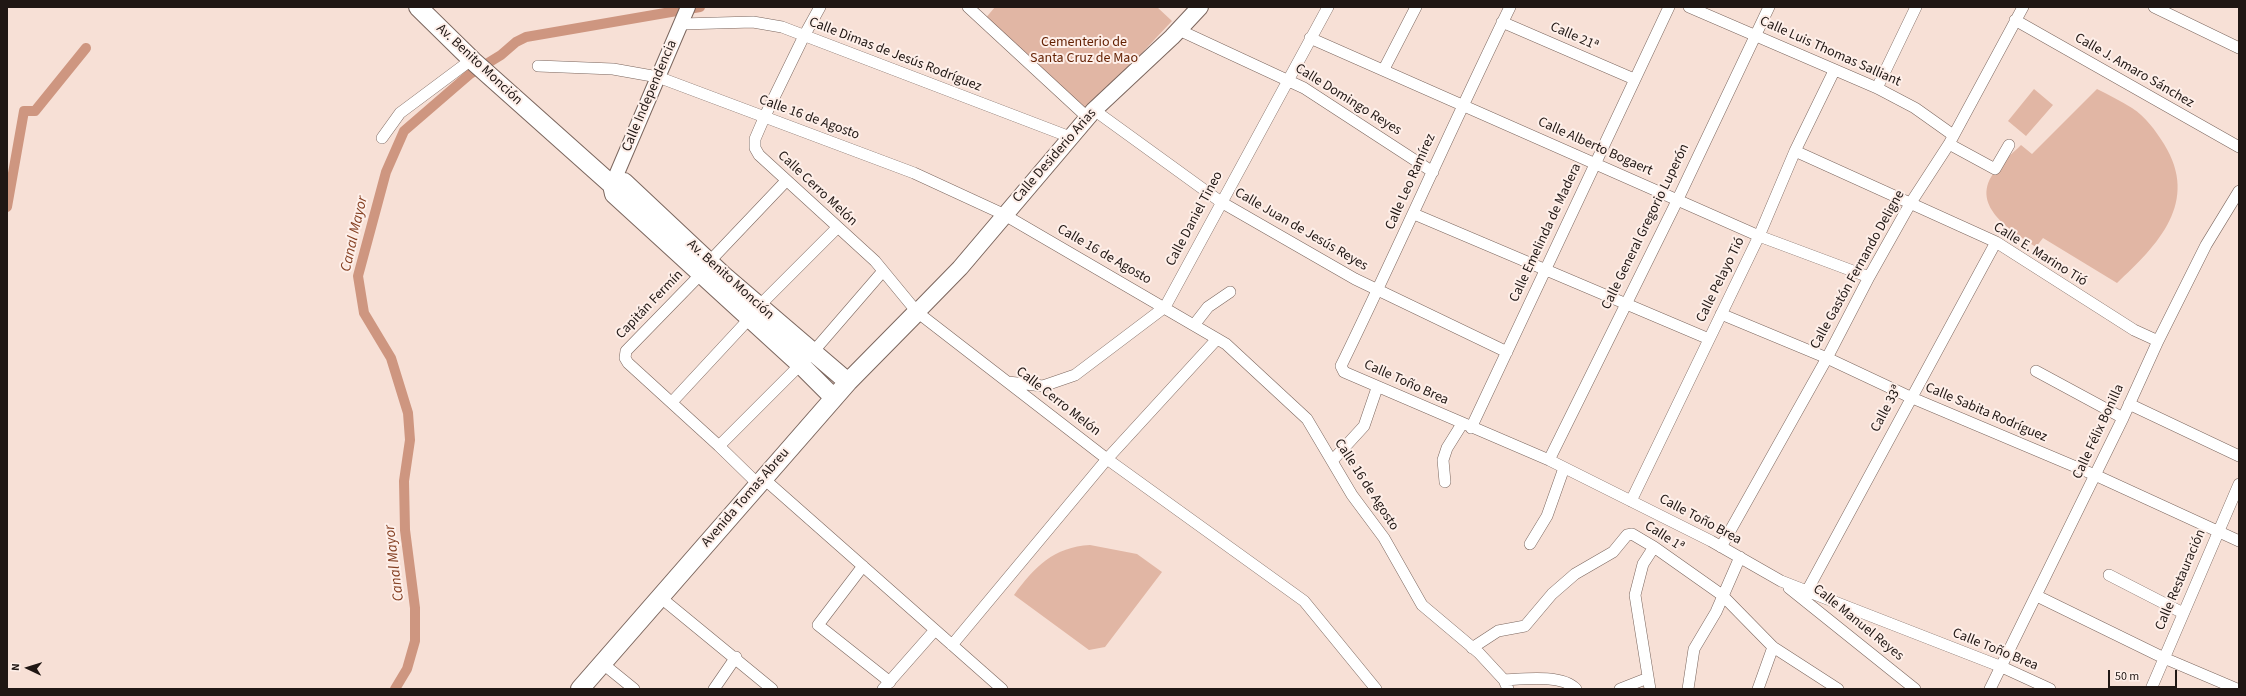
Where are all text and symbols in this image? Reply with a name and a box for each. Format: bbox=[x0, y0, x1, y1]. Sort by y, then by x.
street label: Calle Luis Thomas Salliant bbox=[1757, 13, 1903, 91]
street label: Calle Dimas de Jesús Rodríguez bbox=[806, 14, 984, 96]
street label: Calle 21ª bbox=[1547, 19, 1601, 55]
street label: Av. Benito Monción bbox=[432, 21, 526, 109]
street label: Calle J. Amaro Sánchez bbox=[2071, 30, 2197, 112]
park label: Cementerio de Santa Cruz de Mao bbox=[1030, 35, 1138, 68]
street label: Calle Independencia bbox=[619, 38, 681, 154]
street label: Calle Domingo Reyes bbox=[1292, 60, 1404, 140]
street label: Calle 16 de Agosto bbox=[756, 92, 862, 144]
street label: Calle Desiderio Arias bbox=[1010, 106, 1100, 206]
street label: Calle Alberto Bogaert bbox=[1535, 114, 1655, 180]
street label: Calle Leo Ramírez bbox=[1382, 131, 1440, 233]
street label: Calle General Gregorio Luperón bbox=[1598, 141, 1694, 313]
street label: Calle Cerro Melón bbox=[774, 148, 860, 230]
street label: Calle Emelinda de Madera bbox=[1506, 161, 1586, 305]
street label: Calle Daniel Tineo bbox=[1163, 169, 1227, 269]
street label: Calle Juan de Jesús Reyes bbox=[1231, 185, 1371, 275]
street label: Calle Gastón Fernando Deligne bbox=[1807, 188, 1909, 352]
water label: Canal Mayor bbox=[338, 194, 372, 274]
street label: Calle E. Marino Tió bbox=[1990, 219, 2090, 291]
street label: Calle 16 de Agosto bbox=[1054, 221, 1154, 289]
street label: Calle Pelayo Tió bbox=[1693, 235, 1749, 325]
street label: Av. Benito Monción bbox=[683, 236, 777, 324]
street label: Capitán Fermín bbox=[613, 267, 687, 343]
street label: Calle Toño Brea bbox=[1361, 357, 1451, 409]
street label: Calle Cerro Melón bbox=[1012, 364, 1104, 440]
street label: Calle Sabita Rodríguez bbox=[1922, 380, 2050, 446]
street label: Calle Félix Bonilla bbox=[2070, 382, 2128, 482]
street label: Calle 33ª bbox=[1868, 383, 1906, 435]
street label: Calle 16 de Agosto bbox=[1330, 436, 1402, 534]
street label: Avenida Tomas Abreu bbox=[698, 445, 794, 551]
street label: Calle Toño Brea bbox=[1656, 491, 1744, 549]
street label: Calle 1ª bbox=[1641, 518, 1687, 556]
water label: Canal Mayor bbox=[381, 524, 409, 602]
street label: Calle Restauración bbox=[2152, 527, 2210, 633]
street label: Calle Manuel Reyes bbox=[1809, 581, 1907, 665]
street label: Calle Toño Brea bbox=[1950, 625, 2040, 675]
north arrow bbox=[8, 648, 48, 688]
scale bar bbox=[2110, 662, 2179, 688]
text: N bbox=[8, 663, 23, 671]
text: 50 m bbox=[2115, 668, 2139, 685]

